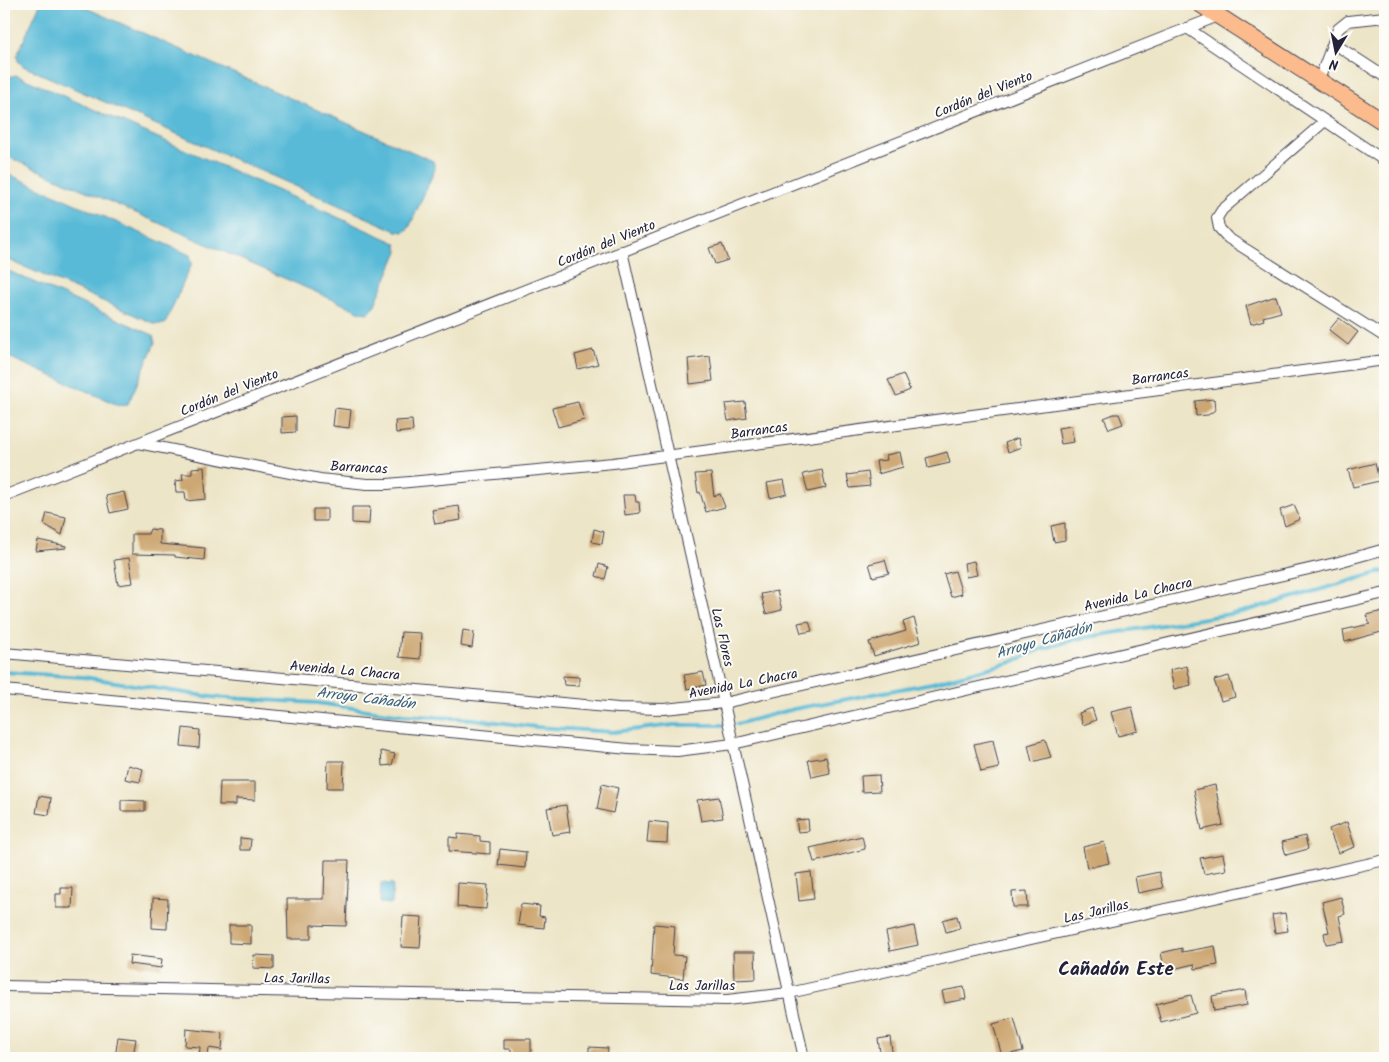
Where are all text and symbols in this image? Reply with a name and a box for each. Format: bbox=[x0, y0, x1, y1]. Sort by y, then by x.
north arrow bbox=[1312, 28, 1362, 78]
text: N bbox=[1327, 52, 1340, 75]
street label: Cordón del Viento bbox=[931, 65, 1036, 125]
street label: Cordón del Viento bbox=[554, 214, 659, 274]
street label: Barrancas bbox=[1130, 362, 1190, 392]
street label: Cordón del Viento bbox=[177, 363, 282, 423]
street label: Barrancas bbox=[729, 416, 789, 446]
street label: Barrancas bbox=[330, 456, 388, 480]
street label: Avenida La Chacra bbox=[1082, 572, 1194, 618]
street label: Las Flores bbox=[705, 606, 739, 669]
water label: Arroyo Cañadón bbox=[993, 616, 1096, 666]
street label: Avenida La Chacra bbox=[289, 655, 401, 687]
street label: Avenida La Chacra bbox=[687, 663, 799, 705]
water label: Arroyo Cañadón bbox=[315, 681, 417, 717]
street label: Las Jarillas bbox=[1061, 894, 1131, 930]
district label: Cañadón Este bbox=[1058, 955, 1174, 985]
street label: Las Jarillas bbox=[264, 967, 330, 991]
street label: Las Jarillas bbox=[669, 975, 735, 997]

